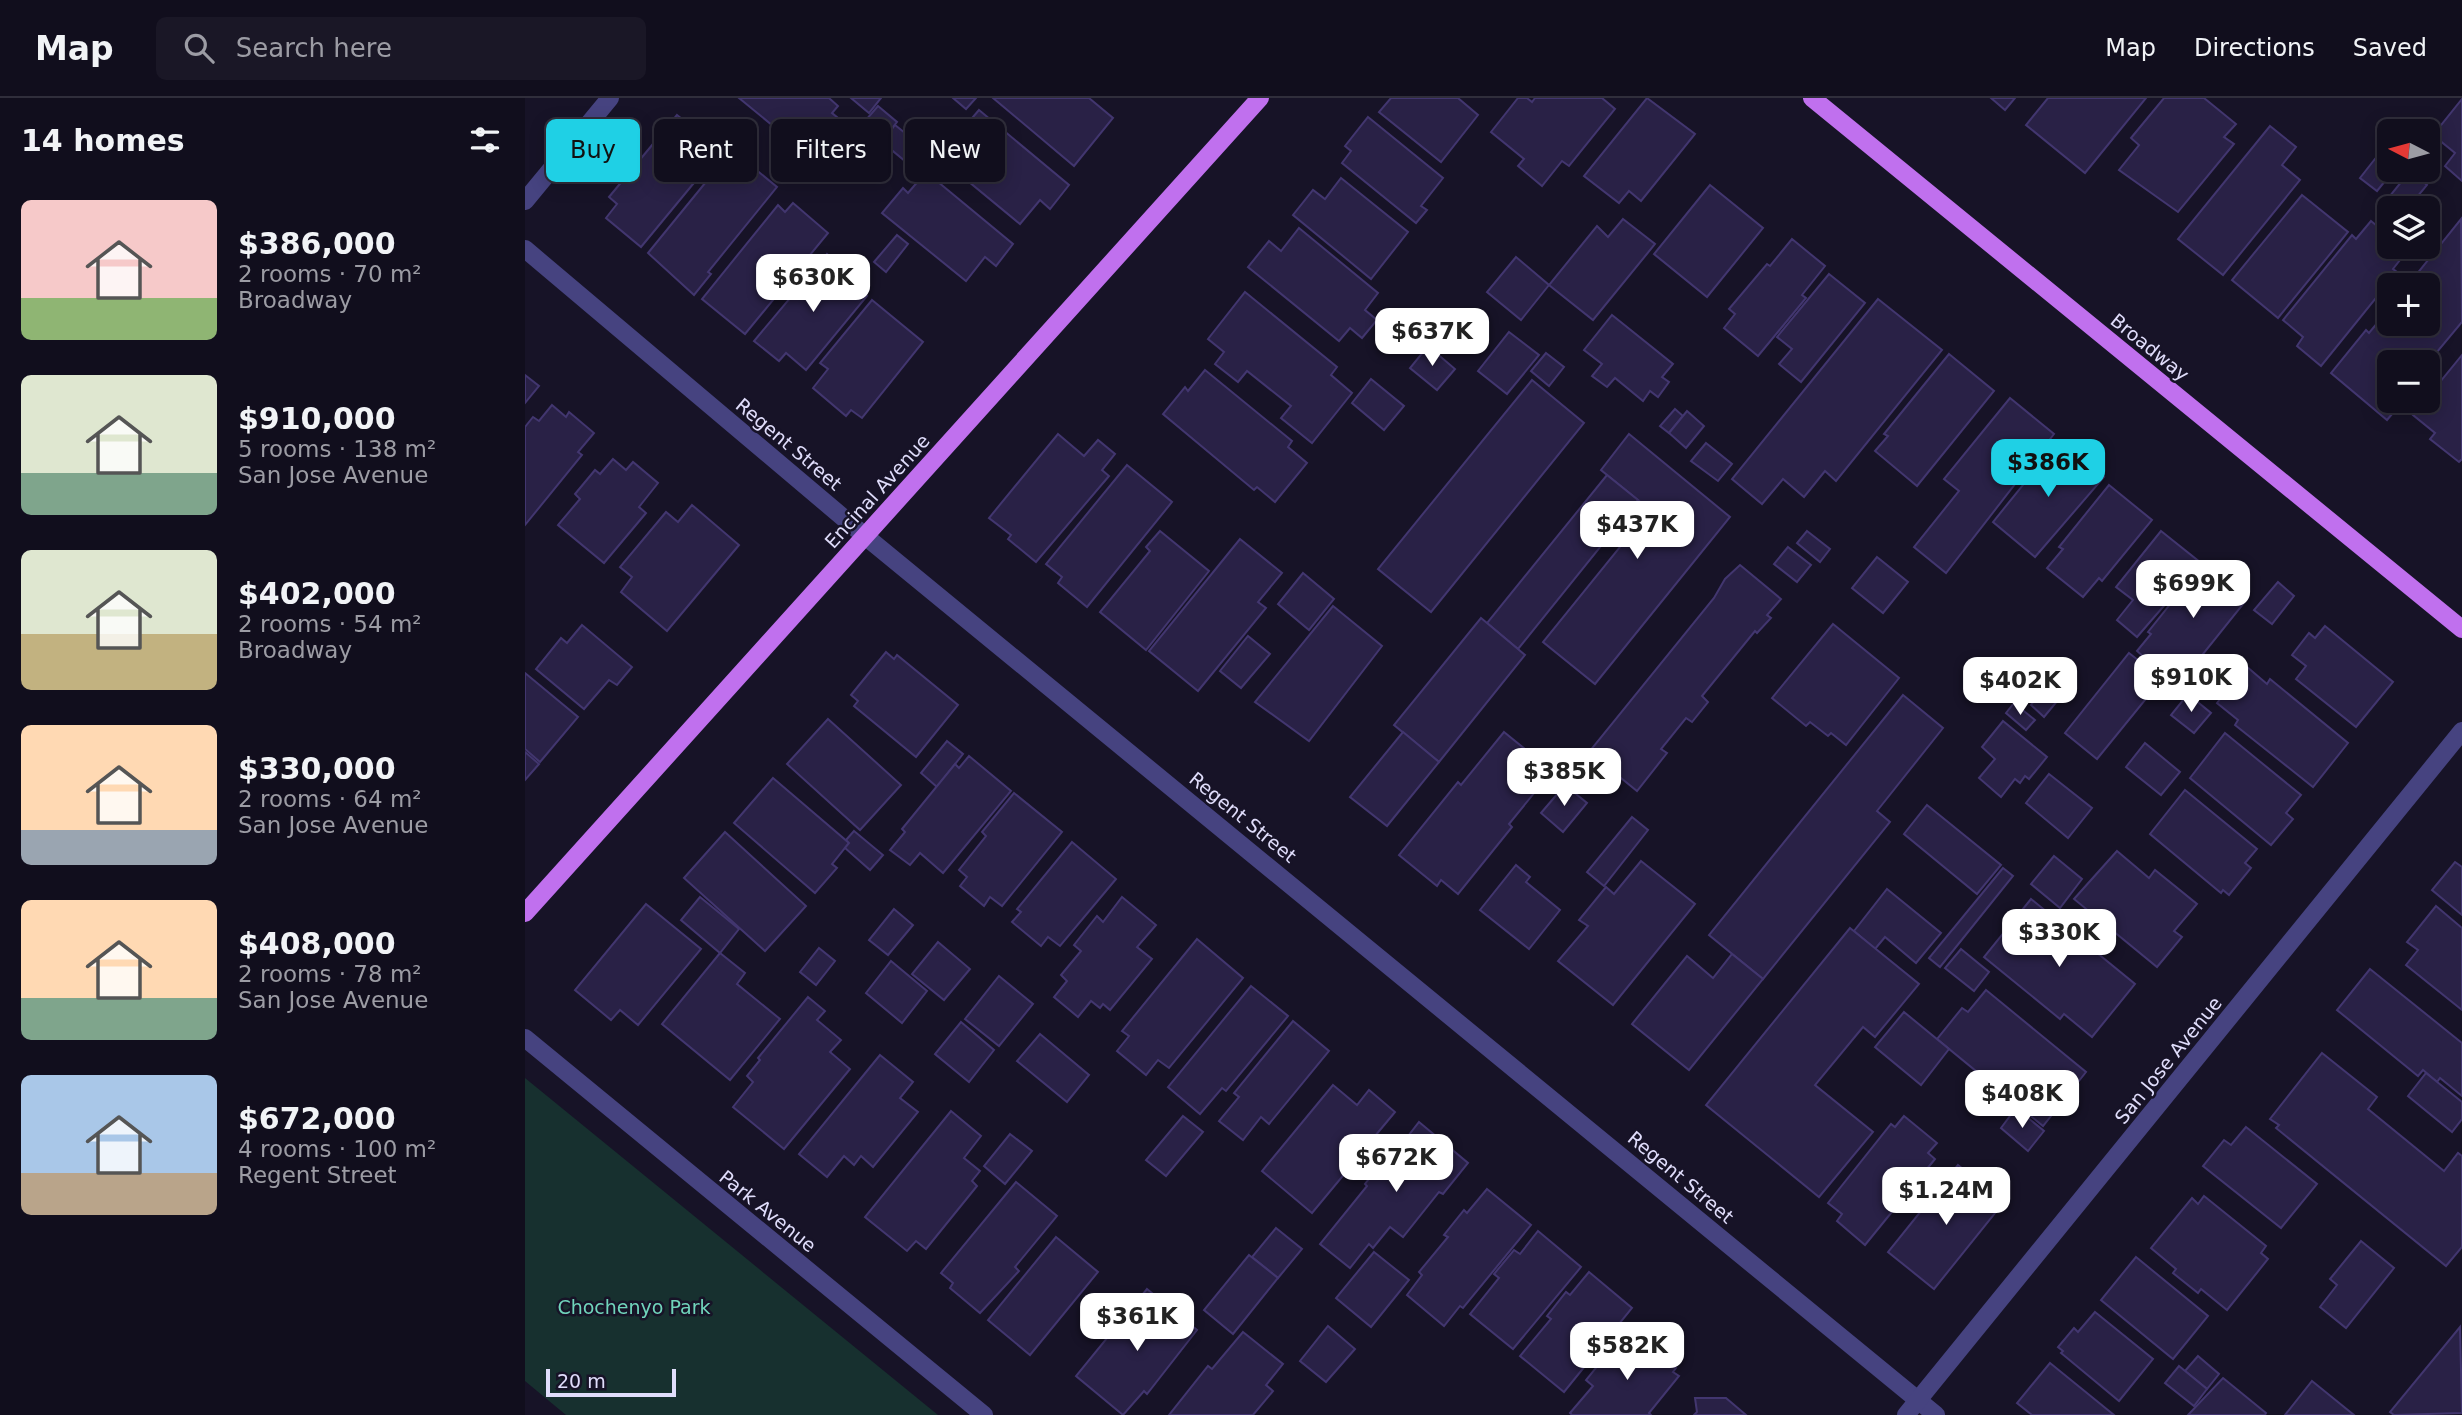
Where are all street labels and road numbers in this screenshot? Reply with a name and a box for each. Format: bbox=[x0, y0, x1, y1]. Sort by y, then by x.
street label: Broadway bbox=[2106, 309, 2194, 385]
street label: Regent Street bbox=[732, 393, 846, 495]
street label: Encinal Avenue bbox=[820, 430, 934, 552]
street label: Regent Street bbox=[1185, 767, 1301, 867]
street label: San Jose Avenue bbox=[2110, 992, 2226, 1128]
street label: Regent Street bbox=[1624, 1126, 1738, 1228]
street label: Park Avenue bbox=[715, 1165, 821, 1257]

